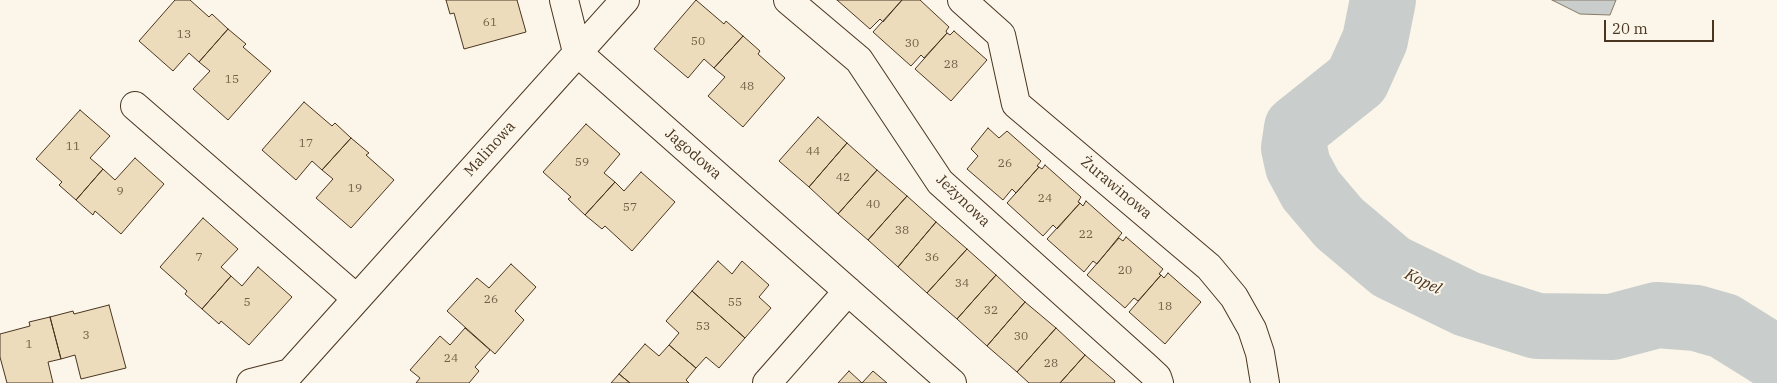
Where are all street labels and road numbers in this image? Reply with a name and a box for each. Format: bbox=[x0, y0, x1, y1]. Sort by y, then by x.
street label: Malinowa bbox=[461, 118, 519, 180]
street label: Jagodowa bbox=[661, 125, 725, 183]
street label: Żurawinowa bbox=[1077, 153, 1155, 223]
street label: Jeżynowa bbox=[932, 171, 994, 231]

